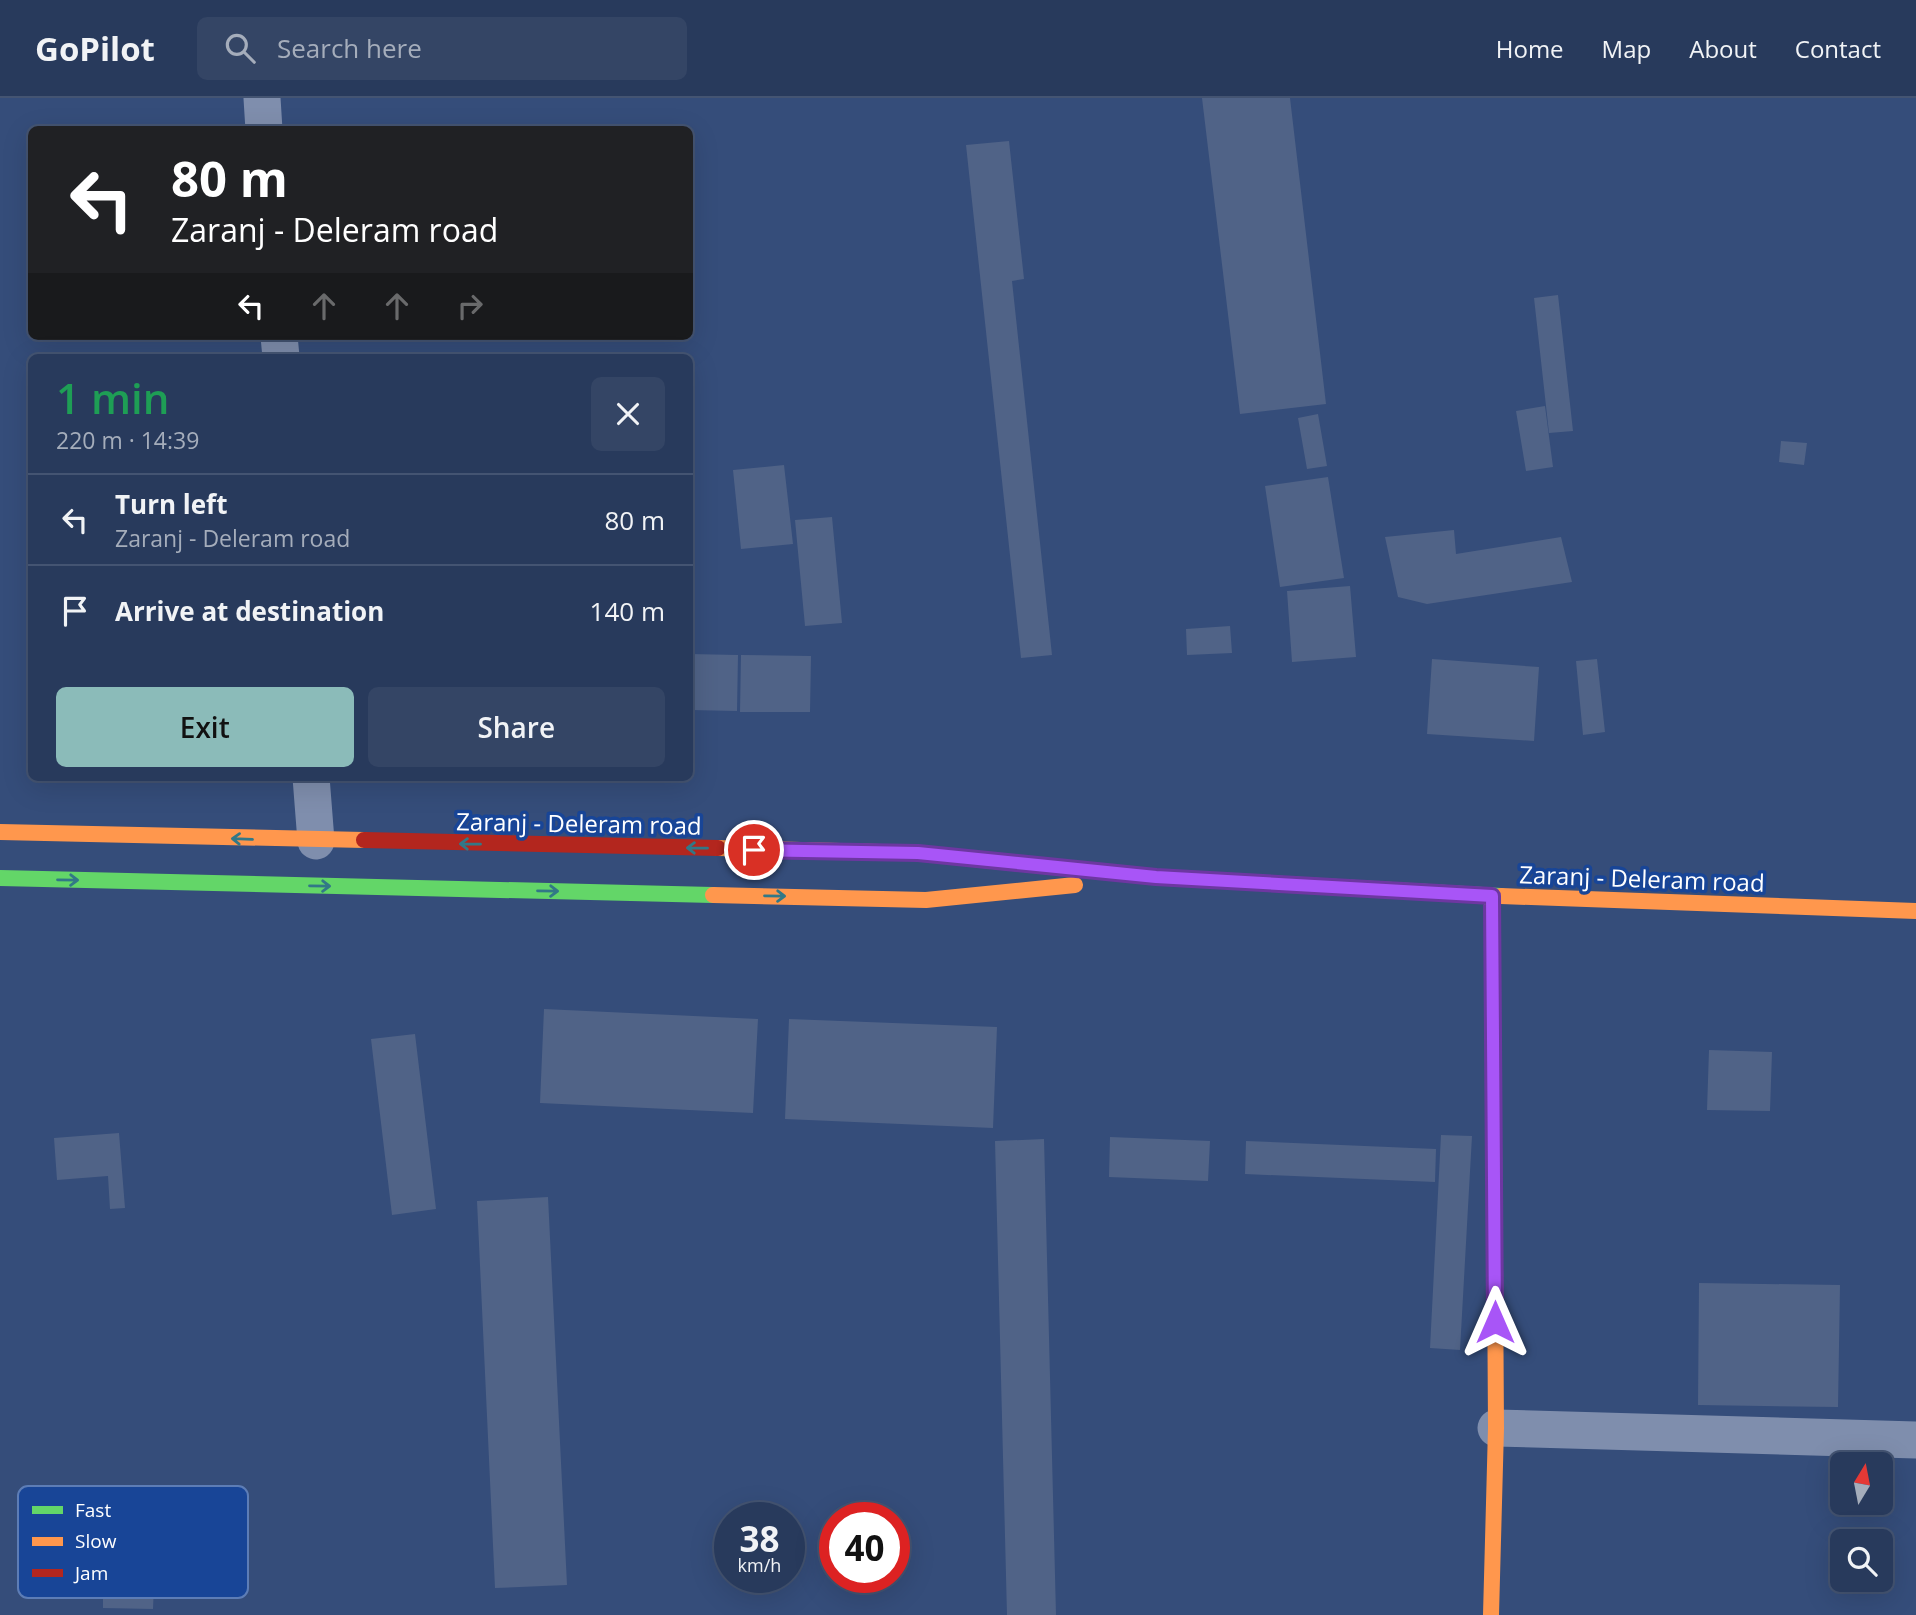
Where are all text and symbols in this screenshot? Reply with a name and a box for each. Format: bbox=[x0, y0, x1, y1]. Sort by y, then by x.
search box bbox=[197, 17, 687, 80]
text: GoPilot bbox=[35, 26, 155, 71]
icon: search bbox=[221, 29, 259, 67]
text: Search here bbox=[277, 30, 422, 66]
text: Home bbox=[1496, 32, 1564, 65]
text: Map bbox=[1602, 32, 1651, 65]
text: About bbox=[1689, 32, 1757, 65]
text: Contact bbox=[1795, 32, 1881, 65]
text: 80 m bbox=[171, 145, 288, 211]
icon: left bbox=[56, 154, 147, 245]
text: Zaranj - Deleram road bbox=[171, 208, 498, 251]
icon: left bbox=[232, 287, 270, 325]
icon: ahead bbox=[305, 287, 343, 325]
icon: ahead bbox=[378, 287, 416, 325]
icon: right bbox=[451, 287, 489, 325]
text: 1 min bbox=[56, 369, 169, 426]
button: close bbox=[591, 377, 665, 451]
text: 220 m · 14:39 bbox=[56, 424, 199, 456]
text: Turn left bbox=[115, 486, 227, 522]
icon: left bbox=[56, 501, 94, 539]
text: 80 m bbox=[604, 502, 665, 538]
text: Zaranj - Deleram road bbox=[115, 522, 350, 554]
icon: arrive bbox=[56, 592, 94, 630]
text: Arrive at destination bbox=[115, 593, 384, 629]
text: 140 m bbox=[590, 593, 665, 629]
button: Exit bbox=[56, 687, 354, 767]
button: Share bbox=[368, 687, 665, 767]
street label: Zaranj - Deleram road bbox=[456, 804, 702, 842]
pin bbox=[724, 820, 784, 880]
icon: arrive bbox=[735, 831, 773, 869]
one-way arrow bbox=[231, 832, 254, 845]
one-way arrow bbox=[459, 837, 482, 851]
one-way arrow bbox=[686, 842, 709, 855]
street label: Zaranj - Deleram road bbox=[1519, 857, 1765, 899]
one-way arrow bbox=[56, 873, 79, 887]
one-way arrow bbox=[308, 879, 331, 892]
one-way arrow bbox=[536, 884, 559, 898]
one-way arrow bbox=[763, 890, 786, 903]
position arrow bbox=[1458, 1285, 1532, 1359]
north arrow bbox=[1830, 1452, 1894, 1516]
map controls bbox=[1830, 1452, 1893, 1592]
legend bbox=[18, 1486, 248, 1598]
text: Fast bbox=[75, 1497, 111, 1523]
speed limit sign: 40 bbox=[819, 1502, 910, 1593]
text: 38 bbox=[739, 1515, 780, 1562]
text: Slow bbox=[75, 1528, 117, 1554]
button: search bbox=[1830, 1529, 1893, 1592]
text: km/h bbox=[738, 1553, 781, 1577]
text: Jam bbox=[73, 1560, 108, 1586]

